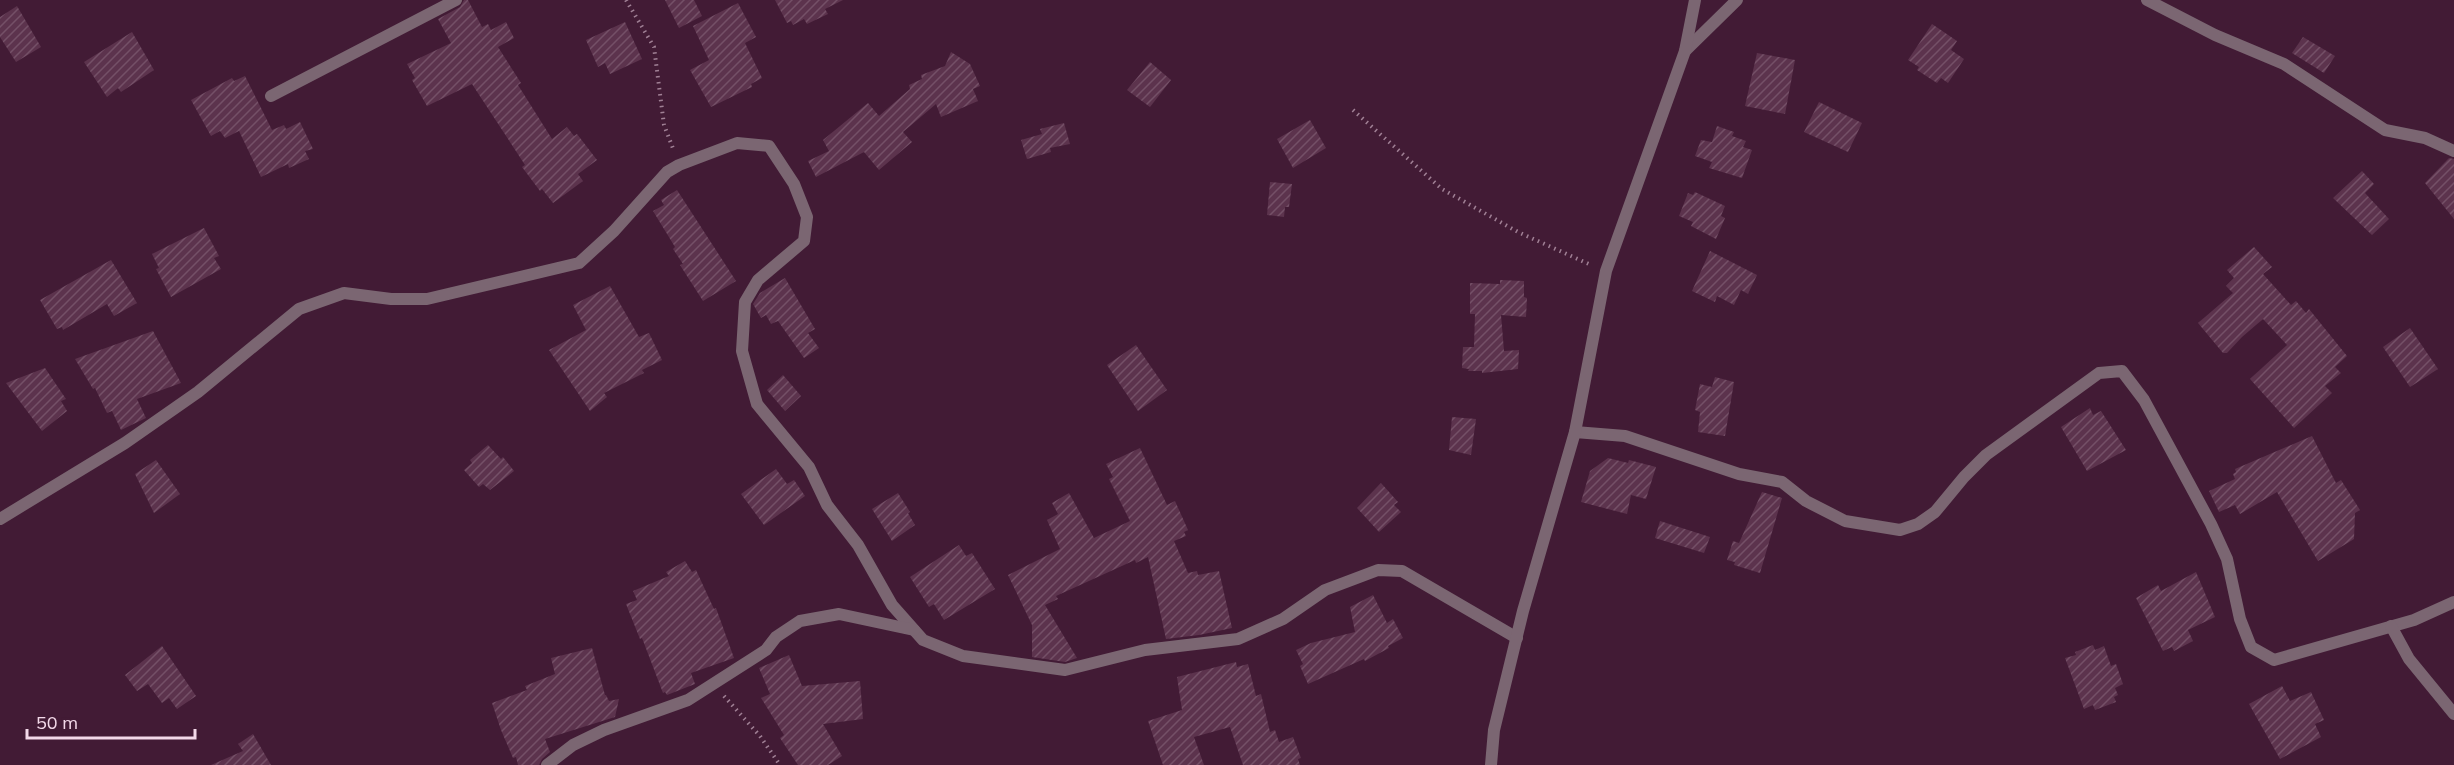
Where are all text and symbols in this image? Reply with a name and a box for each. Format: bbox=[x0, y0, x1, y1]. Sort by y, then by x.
scale bar bbox=[27, 702, 195, 740]
text: 50 m bbox=[36, 711, 78, 734]

